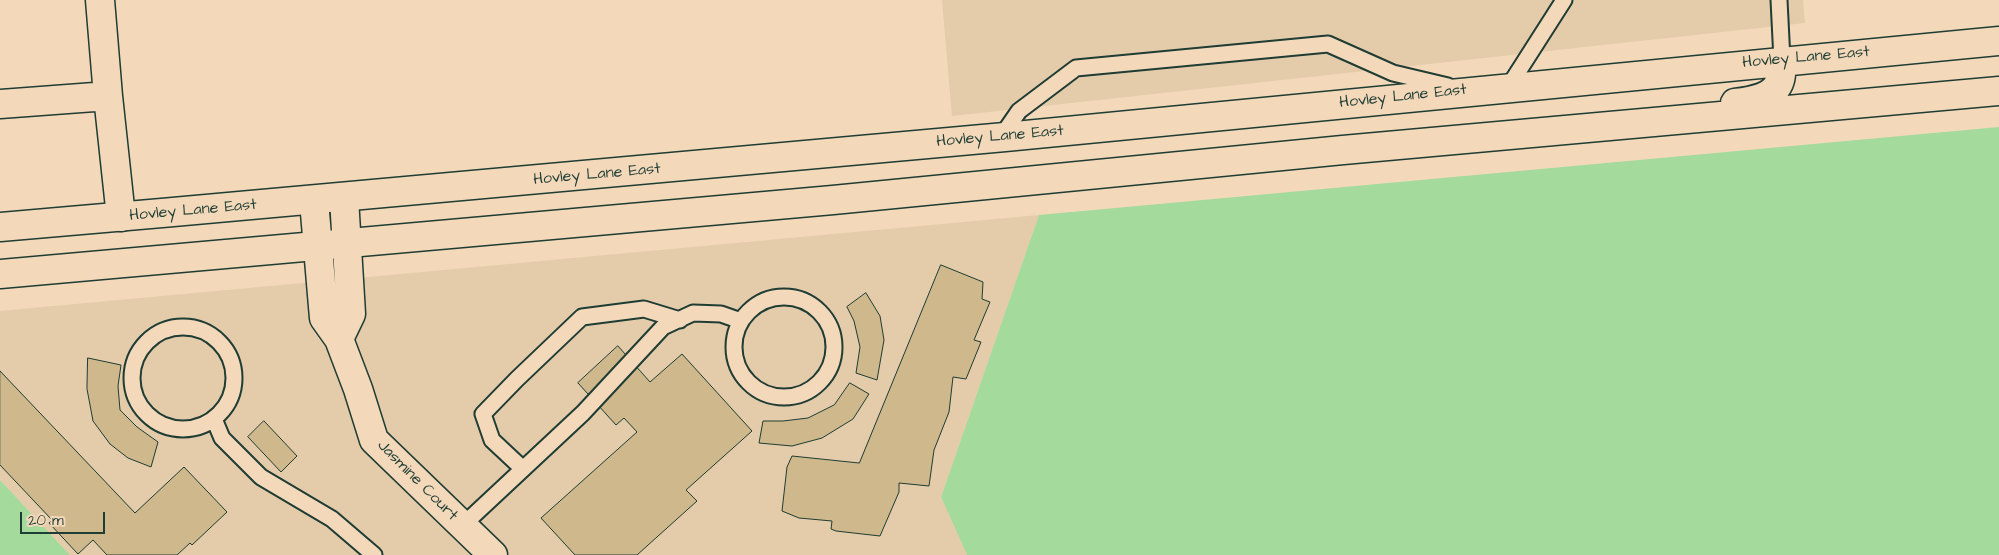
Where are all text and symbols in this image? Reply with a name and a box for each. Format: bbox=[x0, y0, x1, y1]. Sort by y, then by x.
street label: Hovley Lane East bbox=[1742, 43, 1870, 73]
street label: Hovley Lane East bbox=[1338, 81, 1468, 113]
street label: Hovley Lane East bbox=[936, 122, 1064, 152]
street label: Hovley Lane East bbox=[533, 160, 661, 190]
street label: Hovley Lane East bbox=[129, 196, 257, 226]
street label: Jasmine Court bbox=[373, 437, 461, 525]
scale bar bbox=[22, 502, 108, 534]
text: 20 m bbox=[28, 510, 64, 531]

